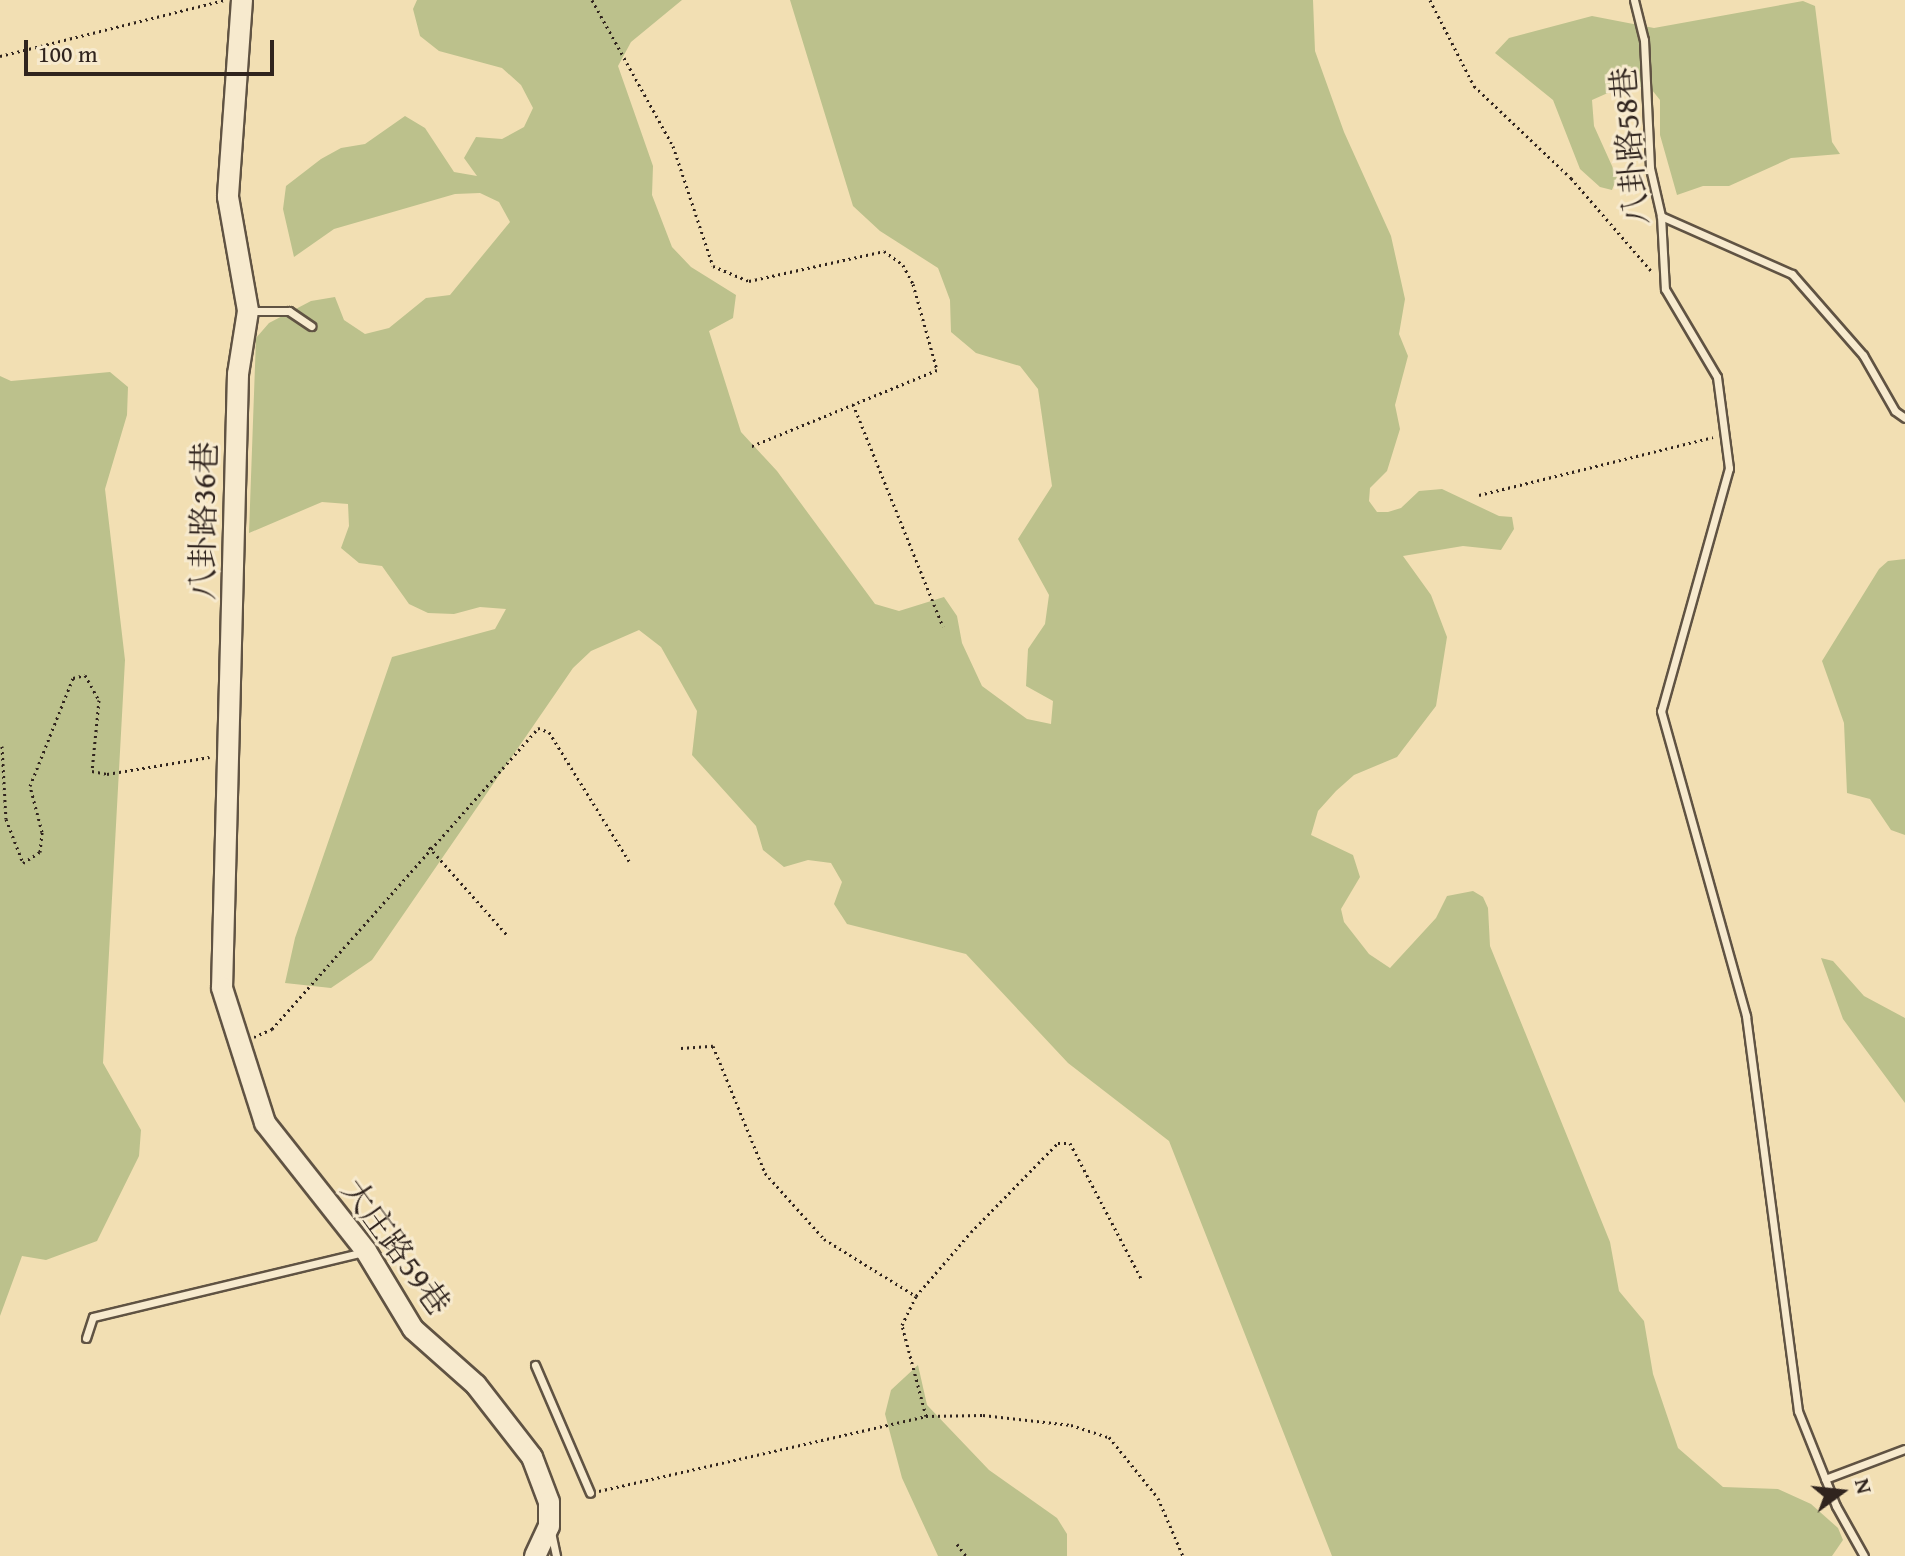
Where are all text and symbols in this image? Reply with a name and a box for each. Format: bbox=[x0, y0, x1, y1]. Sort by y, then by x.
scale bar bbox=[28, 24, 278, 74]
text: 100 m bbox=[38, 36, 98, 71]
street label: 八卦路58巷 bbox=[1604, 65, 1656, 227]
street label: 八卦路36巷 bbox=[183, 441, 225, 601]
street label: 大庄路59巷 bbox=[334, 1171, 458, 1323]
north arrow bbox=[1801, 1452, 1881, 1532]
text: N bbox=[1847, 1475, 1882, 1497]

